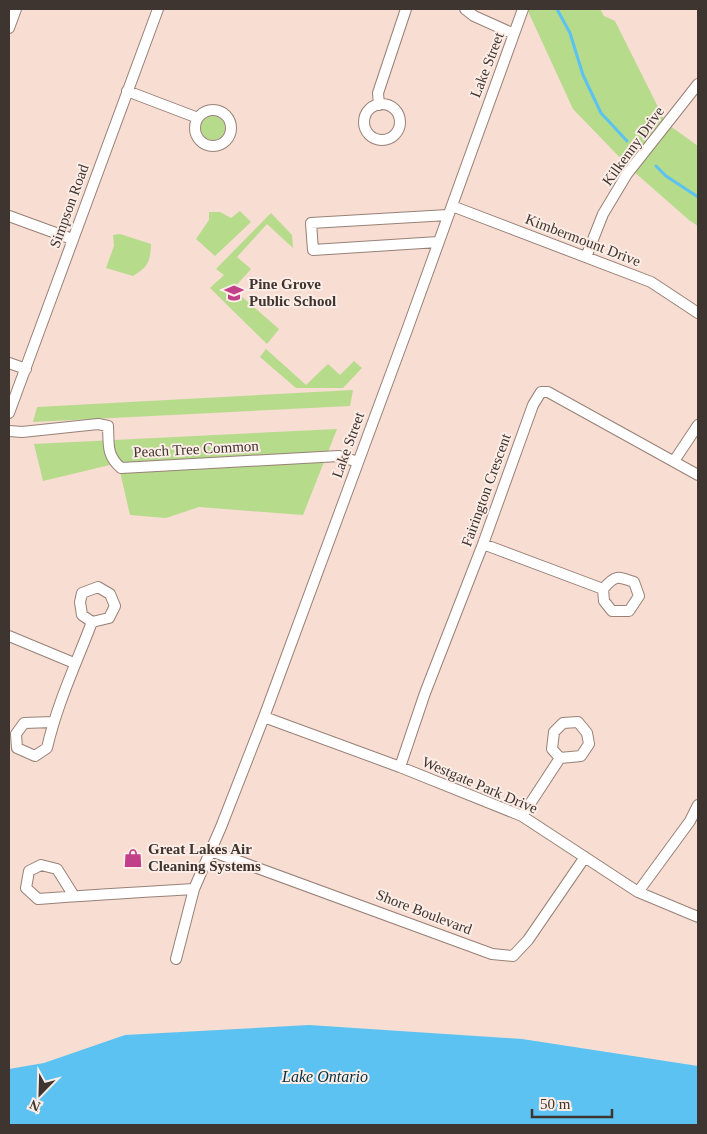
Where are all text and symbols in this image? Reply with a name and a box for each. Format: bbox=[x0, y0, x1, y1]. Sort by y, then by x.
street label: Lake Street bbox=[467, 29, 507, 100]
street label: Kilkenny Drive bbox=[599, 103, 667, 189]
street label: Simpson Road bbox=[46, 161, 92, 250]
street label: Kimbermount Drive bbox=[523, 211, 643, 269]
place label: Pine Grove Public School bbox=[249, 276, 336, 309]
school or university icon: Pine Grove Public School bbox=[223, 282, 245, 304]
street label: Lake Street bbox=[329, 409, 368, 480]
street label: Fairington Crescent bbox=[458, 431, 514, 549]
street label: Peach Tree Common bbox=[133, 438, 260, 460]
street label: Westgate Park Drive bbox=[420, 753, 540, 817]
place label: Great Lakes Air Cleaning Systems bbox=[148, 841, 261, 874]
shop icon: Great Lakes Air Cleaning Systems bbox=[122, 847, 144, 869]
street label: Shore Boulevard bbox=[374, 886, 475, 938]
water label: Lake Ontario bbox=[281, 1068, 368, 1085]
north arrow bbox=[15, 1069, 65, 1119]
scale bar bbox=[532, 1086, 612, 1118]
text: 50 m bbox=[540, 1096, 571, 1112]
text: N bbox=[28, 1097, 43, 1114]

